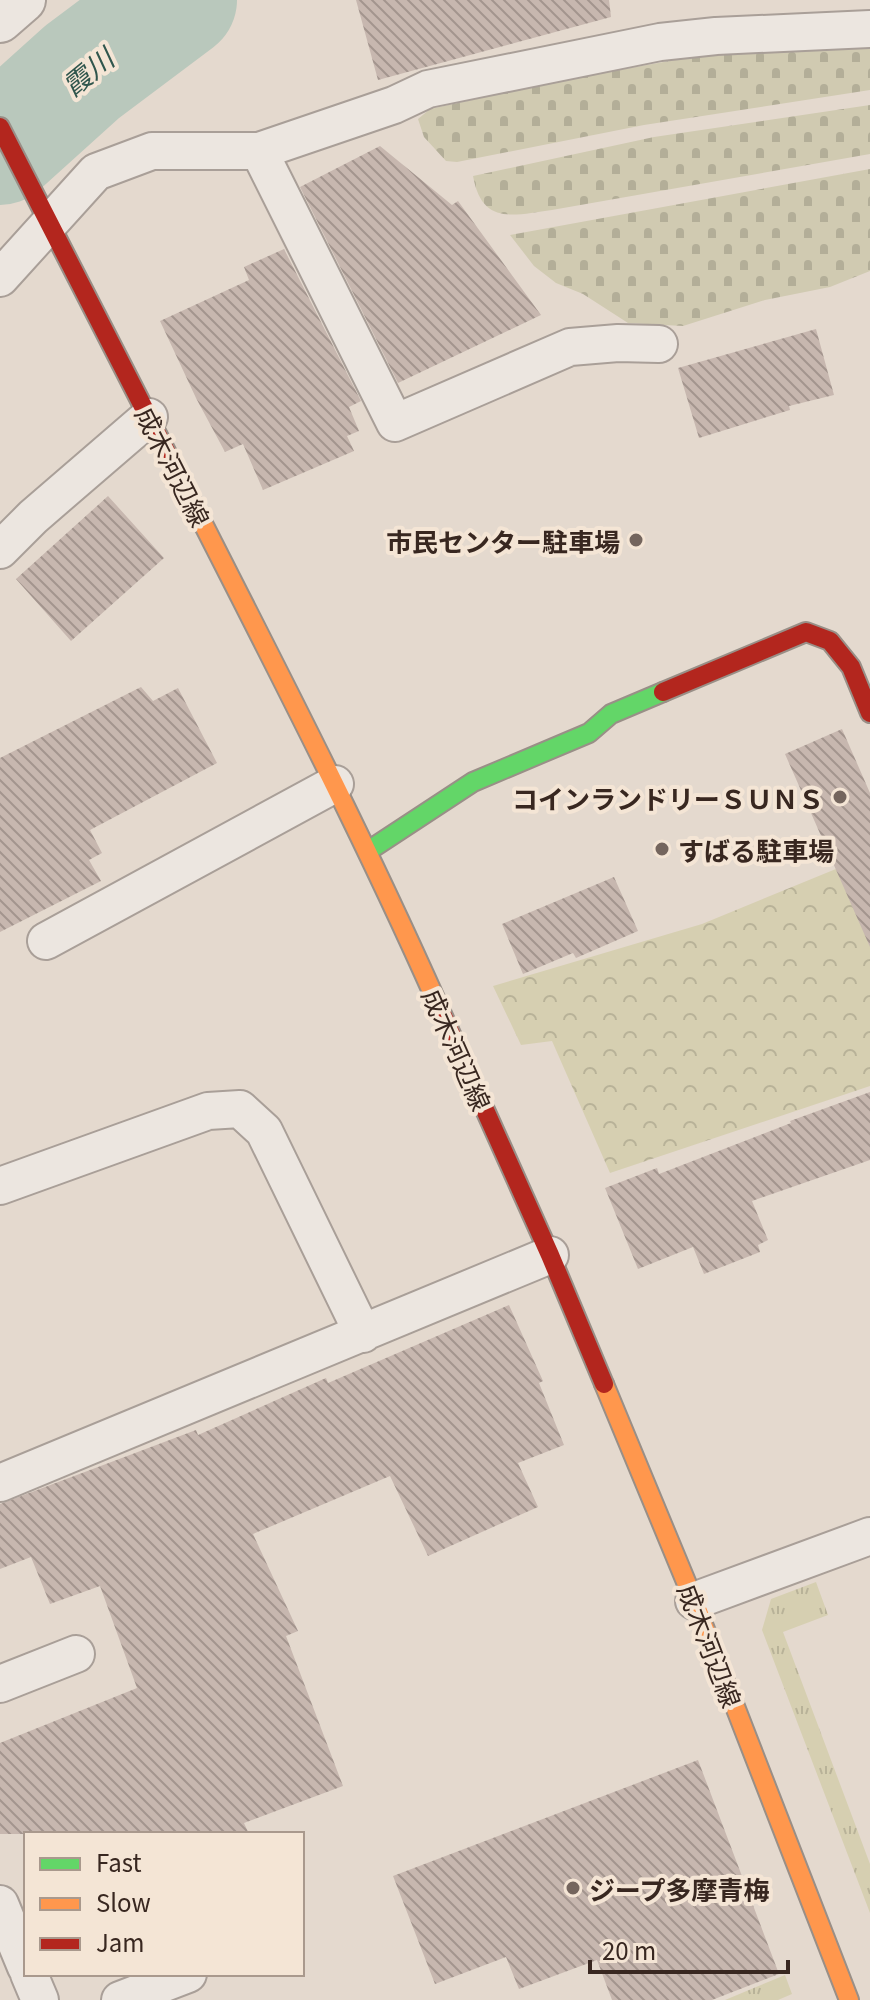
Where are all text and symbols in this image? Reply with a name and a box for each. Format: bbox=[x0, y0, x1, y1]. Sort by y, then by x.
water label: 霞川 bbox=[53, 36, 124, 104]
street label: 成木河辺線 bbox=[128, 400, 220, 532]
place label: 市民センター駐車場 bbox=[386, 522, 620, 559]
marker: 市民センター駐車場 bbox=[627, 531, 645, 549]
place label: コインランドリーＳＵＮＳ bbox=[512, 779, 824, 816]
marker: コインランドリーＳＵＮＳ bbox=[831, 788, 849, 806]
place label: すばる駐車場 bbox=[678, 831, 834, 868]
marker: すばる駐車場 bbox=[653, 840, 671, 858]
street label: 成木河辺線 bbox=[415, 982, 501, 1116]
street label: 成木河辺線 bbox=[670, 1578, 752, 1712]
legend bbox=[24, 1832, 304, 1976]
text: Fast bbox=[96, 1844, 141, 1879]
place label: ジープ多摩青梅 bbox=[589, 1870, 769, 1907]
marker: ジープ多摩青梅 bbox=[564, 1879, 582, 1897]
text: Slow bbox=[96, 1884, 151, 1919]
text: Jam bbox=[96, 1924, 145, 1959]
scale bar bbox=[590, 1924, 788, 1974]
text: 20 m bbox=[602, 1932, 656, 1967]

